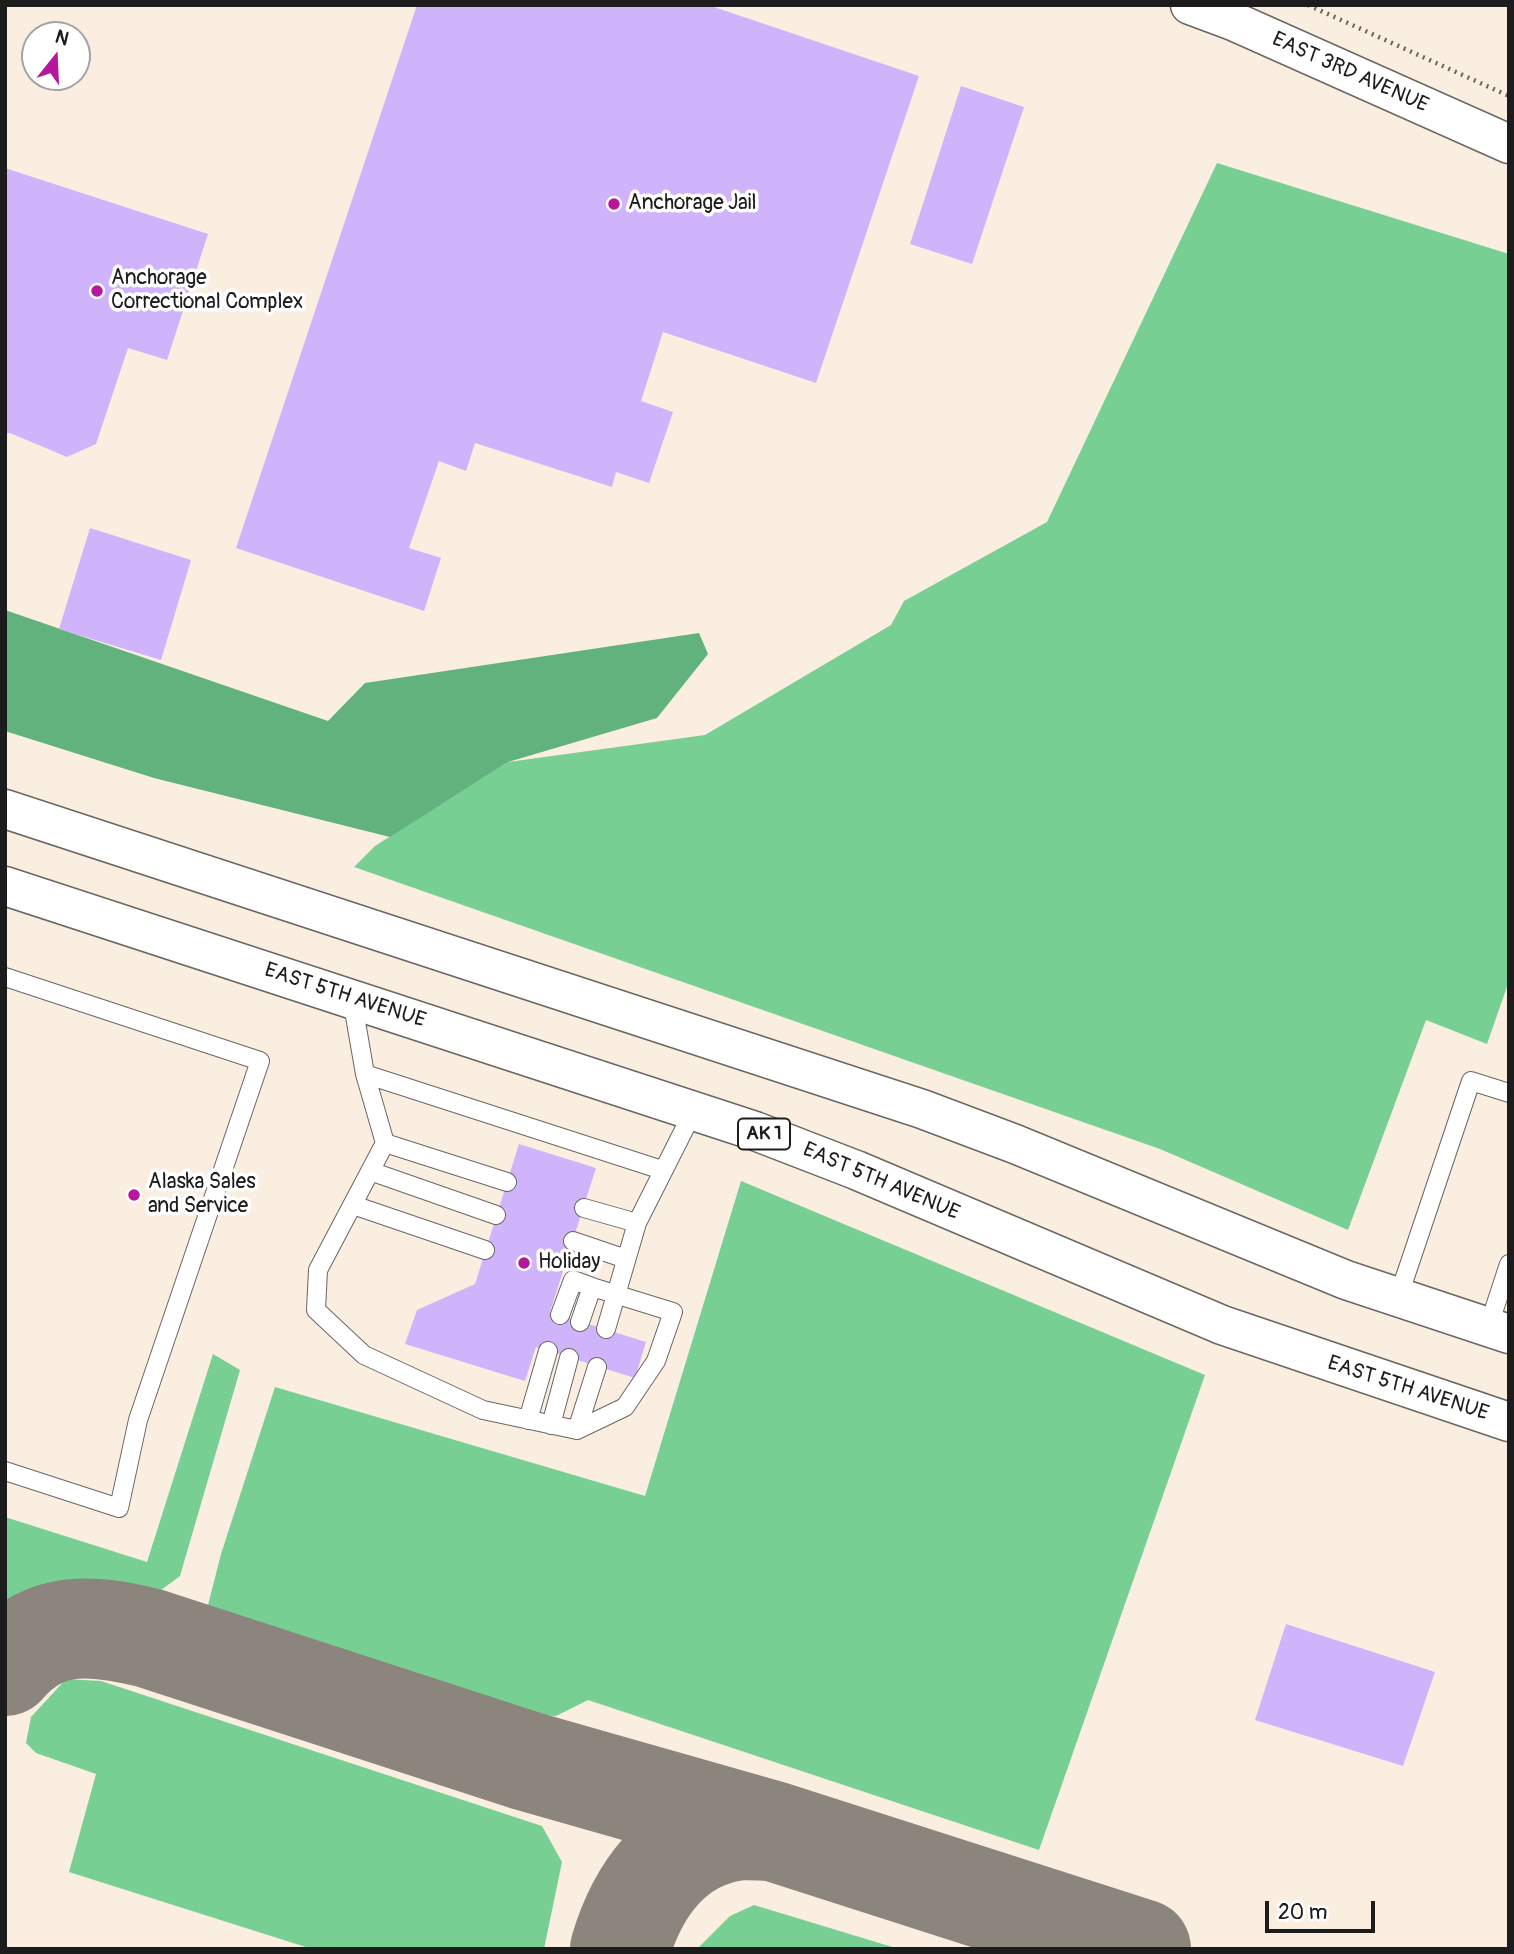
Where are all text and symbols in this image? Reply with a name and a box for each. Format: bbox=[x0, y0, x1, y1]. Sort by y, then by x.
north arrow bbox=[21, 21, 91, 91]
text: N bbox=[52, 25, 72, 51]
street label: EAST 3RD AVENUE bbox=[1268, 27, 1432, 119]
place label: Anchorage Jail bbox=[628, 191, 757, 217]
marker: Anchorage Jail bbox=[606, 196, 622, 212]
place label: Anchorage Correctional Complex bbox=[111, 266, 303, 316]
marker: Anchorage Correctional Complex bbox=[89, 283, 105, 299]
street label: EAST 5TH AVENUE bbox=[261, 958, 429, 1034]
road number: AK 1 bbox=[738, 1118, 790, 1150]
street label: EAST 5TH AVENUE bbox=[799, 1138, 963, 1226]
place label: Alaska Sales and Service bbox=[148, 1170, 256, 1220]
marker: Alaska Sales and Service bbox=[126, 1187, 142, 1203]
place label: Holiday bbox=[538, 1250, 600, 1276]
marker: Holiday bbox=[516, 1255, 532, 1271]
street label: EAST 5TH AVENUE bbox=[1324, 1351, 1492, 1427]
scale bar bbox=[1269, 1888, 1379, 1932]
text: 20 m bbox=[1278, 1899, 1327, 1926]

